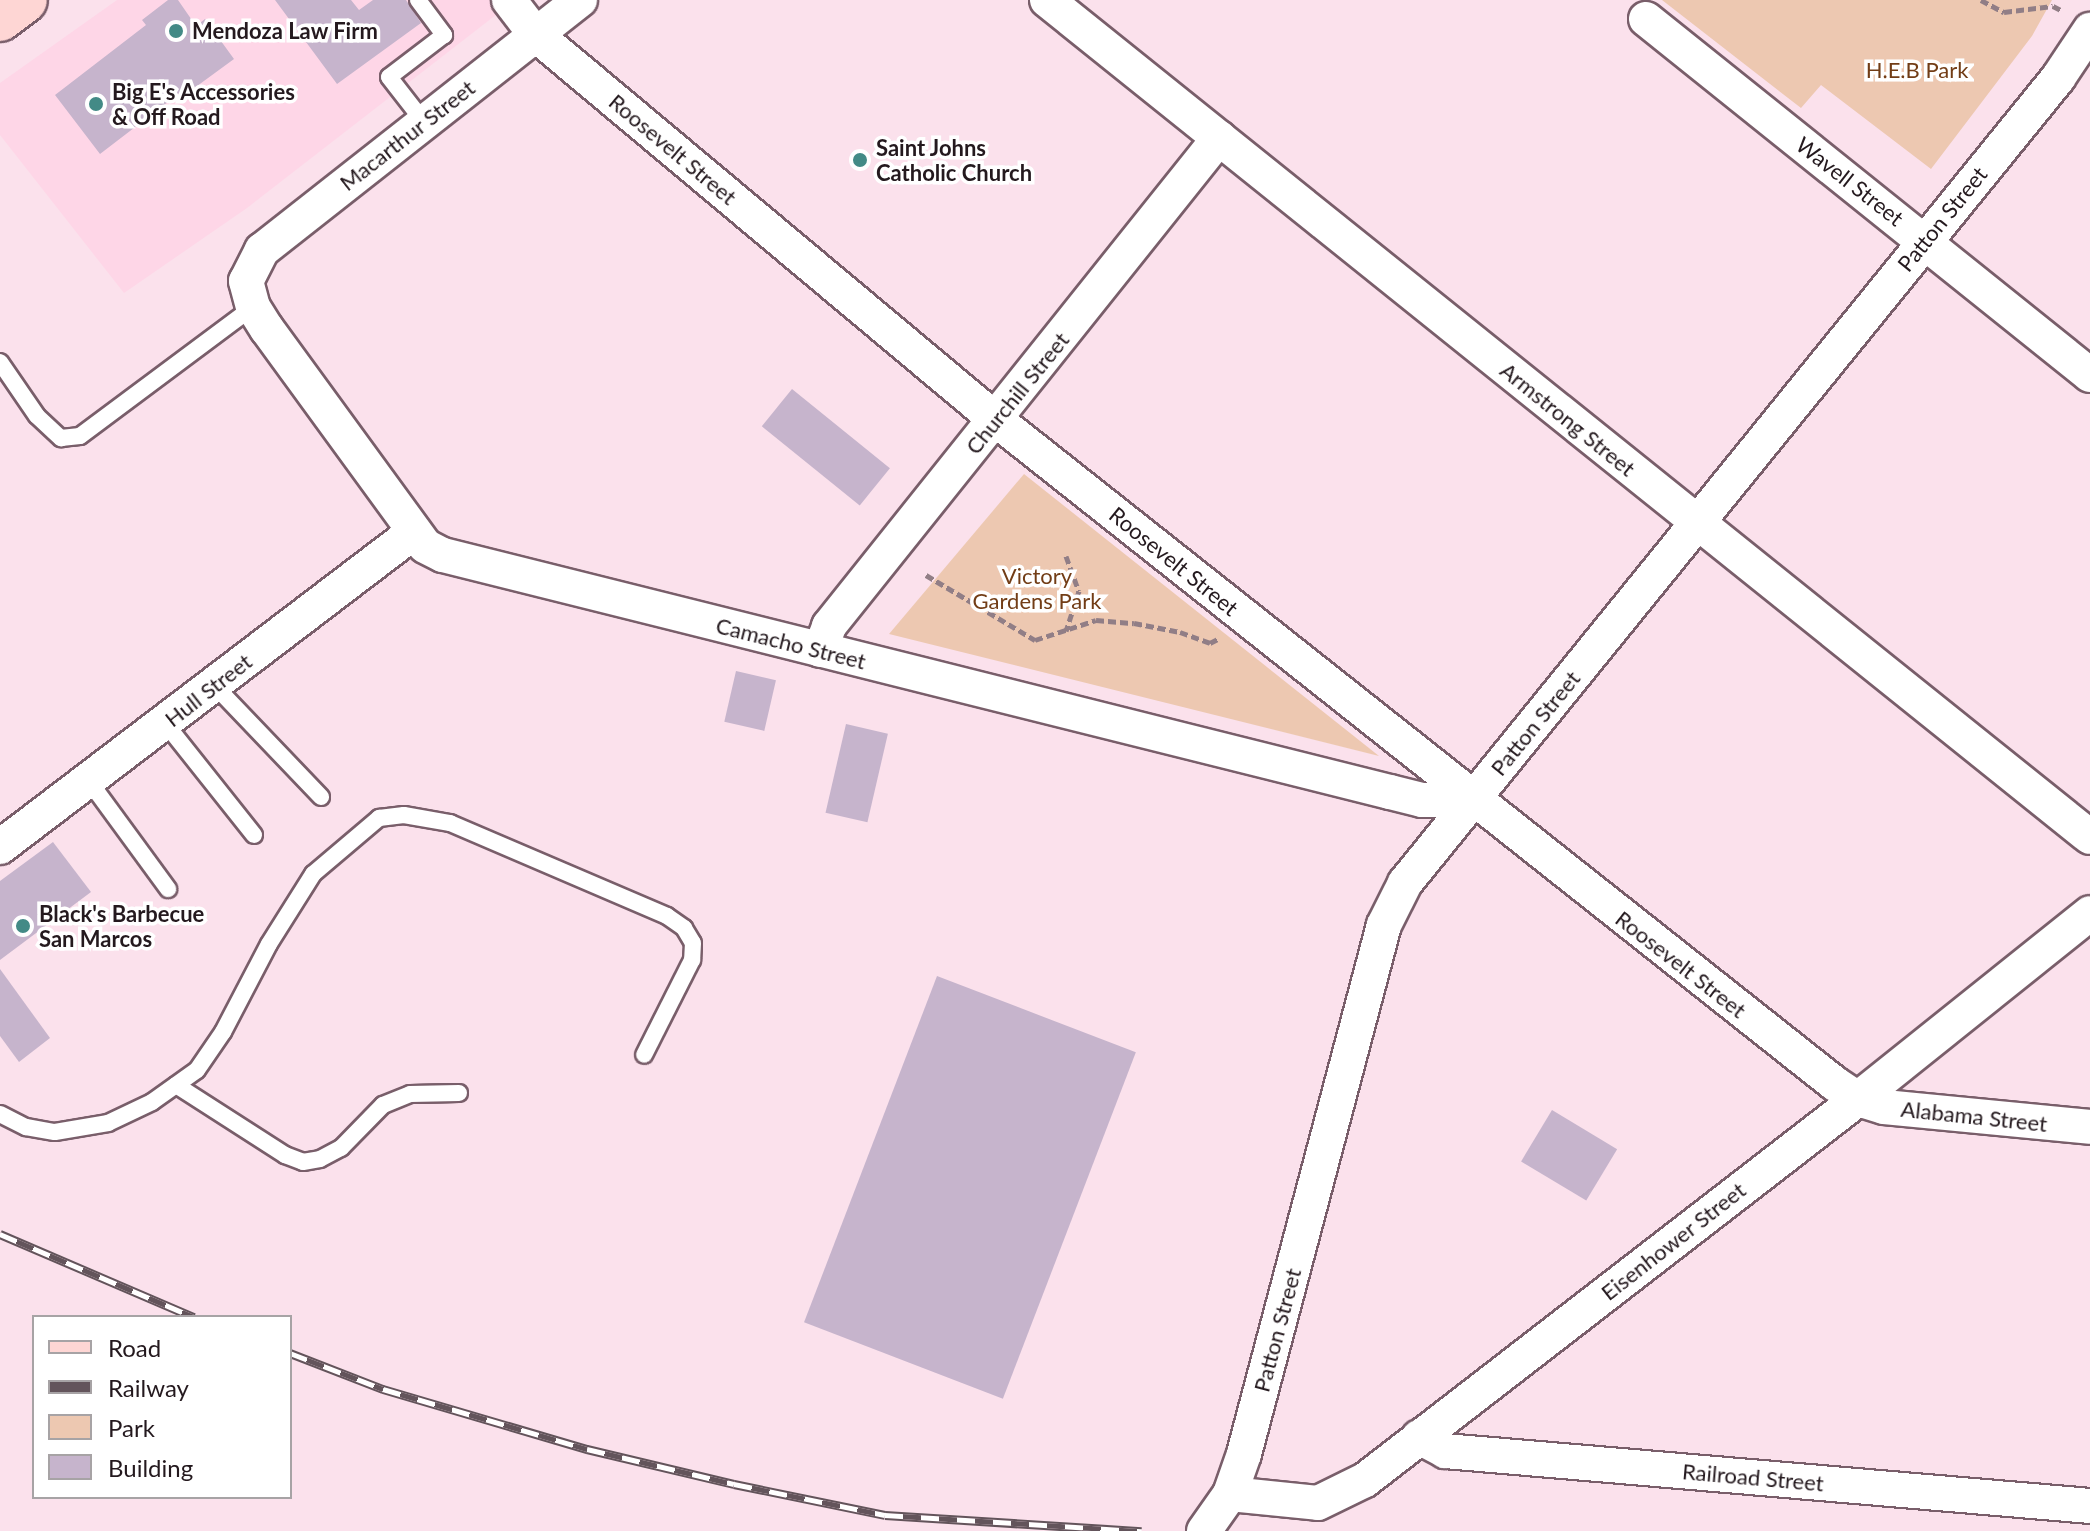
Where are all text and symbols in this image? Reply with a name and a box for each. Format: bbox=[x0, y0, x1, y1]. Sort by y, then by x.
place label: Mendoza Law Firm bbox=[192, 18, 378, 44]
marker: Mendoza Law Firm bbox=[167, 22, 185, 40]
park label: H.E.B Park bbox=[1866, 57, 1968, 83]
street label: Macarthur Street bbox=[334, 74, 480, 196]
place label: Big E's Accessories & Off Road bbox=[112, 78, 296, 130]
street label: Roosevelt Street bbox=[604, 88, 742, 210]
marker: Big E's Accessories & Off Road bbox=[87, 95, 105, 113]
street label: Wavell Street bbox=[1791, 131, 1909, 231]
place label: Saint Johns Catholic Church bbox=[876, 134, 1032, 186]
marker: Saint Johns Catholic Church bbox=[851, 151, 869, 169]
street label: Patton Street bbox=[1892, 161, 1992, 277]
street label: Churchill Street bbox=[960, 327, 1074, 459]
street label: Armstrong Street bbox=[1495, 357, 1641, 481]
street label: Roosevelt Street bbox=[1104, 501, 1244, 621]
park label: Victory Gardens Park bbox=[973, 562, 1101, 614]
street label: Camacho Street bbox=[713, 612, 869, 674]
street label: Hull Street bbox=[159, 648, 257, 732]
street label: Patton Street bbox=[1485, 665, 1585, 781]
place label: Black's Barbecue San Marcos bbox=[39, 900, 204, 952]
street label: Roosevelt Street bbox=[1611, 905, 1751, 1023]
marker: Black's Barbecue San Marcos bbox=[14, 917, 32, 935]
street label: Alabama Street bbox=[1900, 1095, 2048, 1137]
street label: Eisenhower Street bbox=[1595, 1176, 1751, 1306]
street label: Patton Street bbox=[1248, 1265, 1306, 1395]
legend bbox=[32, 1315, 292, 1499]
text: Road bbox=[108, 1333, 161, 1362]
text: Railway bbox=[108, 1373, 189, 1402]
text: Park bbox=[108, 1413, 155, 1442]
text: Building bbox=[108, 1453, 193, 1482]
street label: Railroad Street bbox=[1681, 1458, 1825, 1496]

